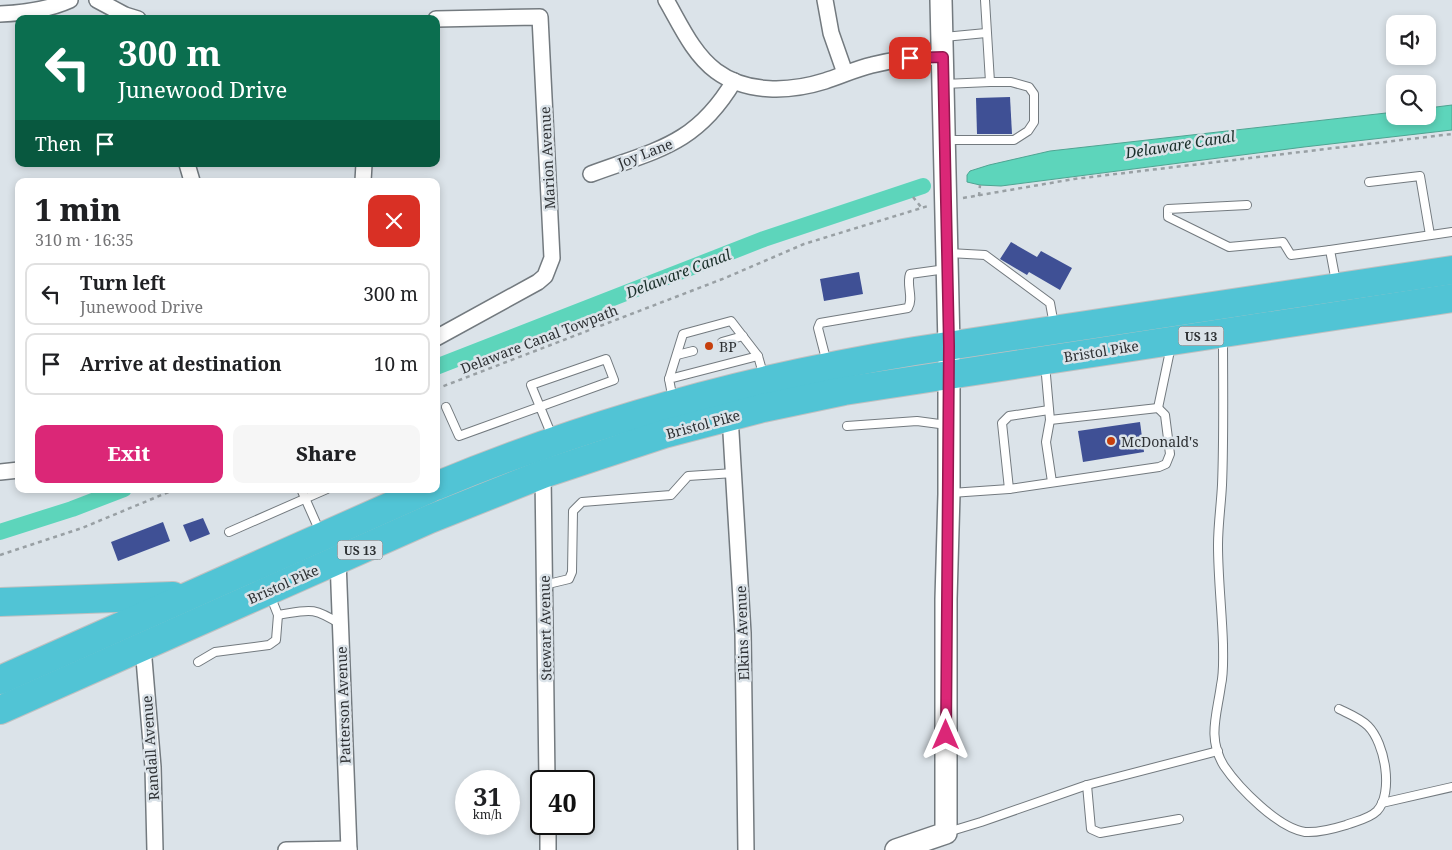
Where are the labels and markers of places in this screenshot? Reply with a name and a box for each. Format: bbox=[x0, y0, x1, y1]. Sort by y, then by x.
pin bbox=[889, 37, 931, 79]
place label: BP bbox=[719, 337, 737, 356]
marker: BP bbox=[703, 340, 715, 352]
place label: McDonald's bbox=[1121, 432, 1199, 451]
marker: McDonald's bbox=[1105, 435, 1117, 447]

